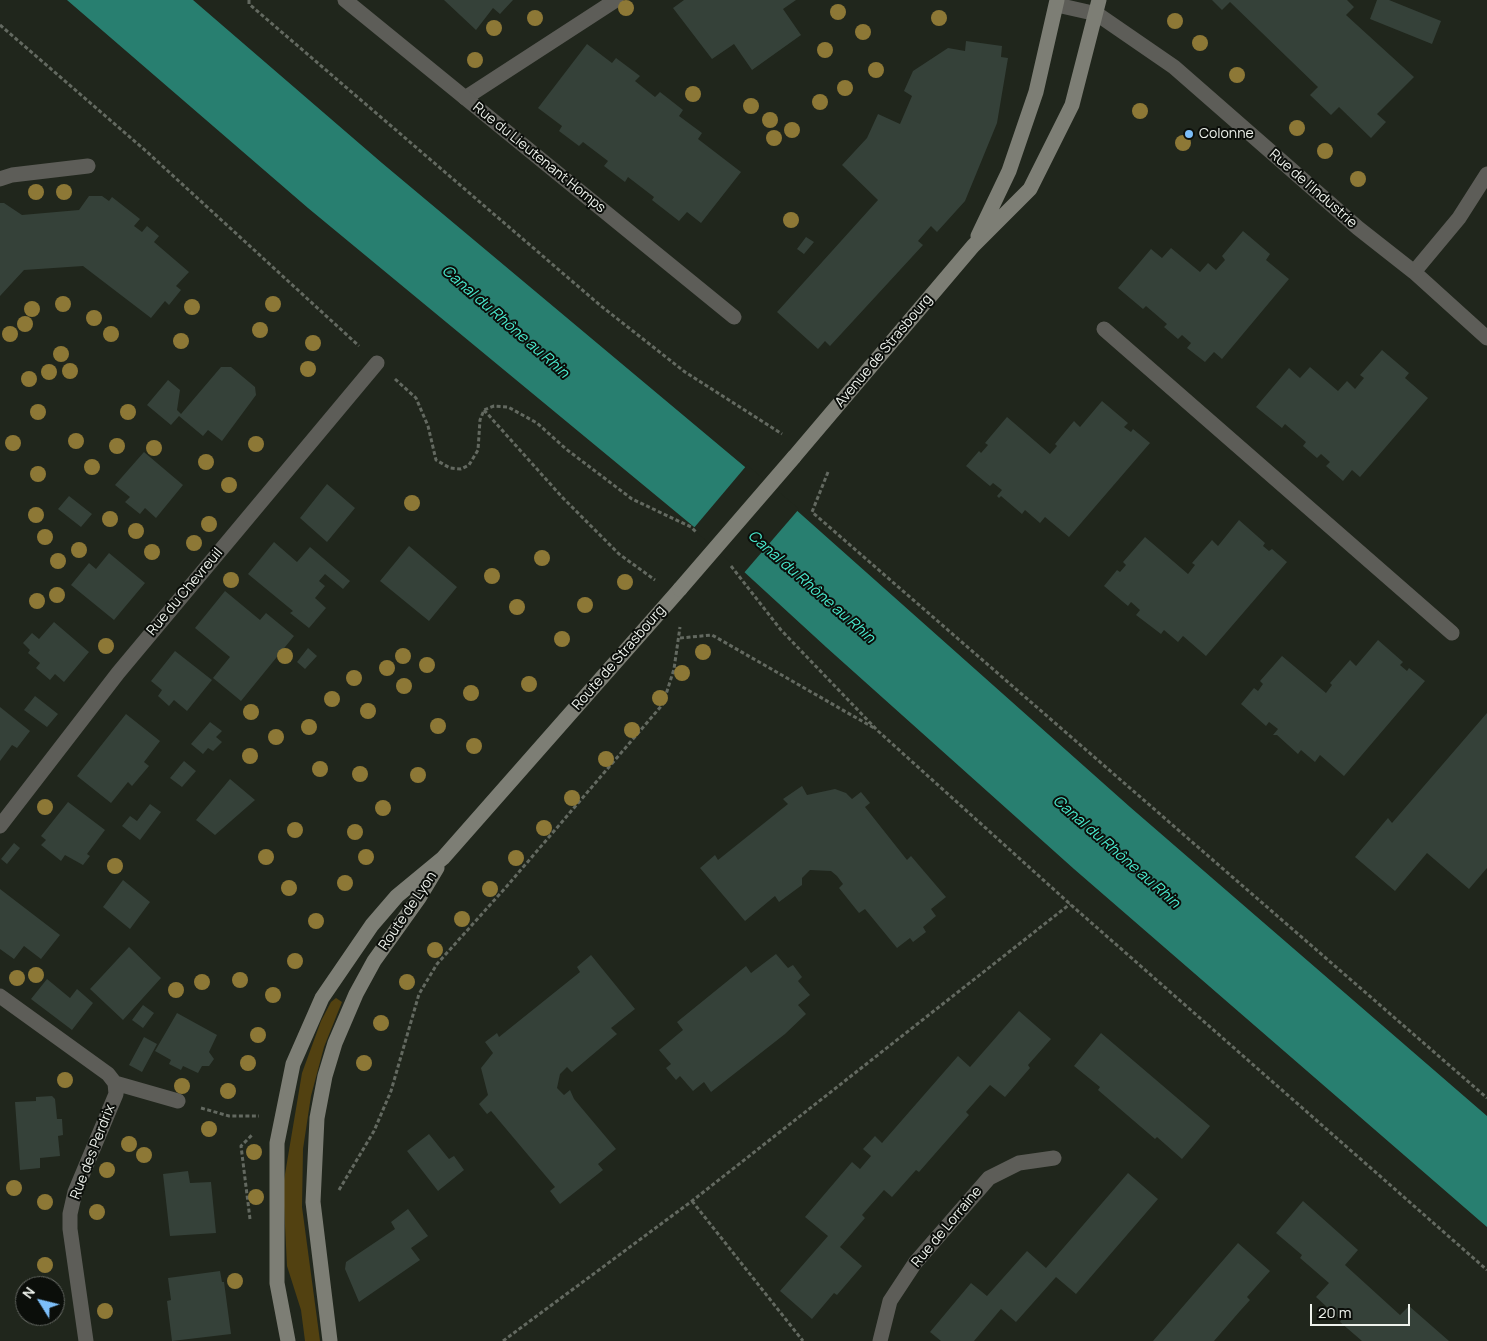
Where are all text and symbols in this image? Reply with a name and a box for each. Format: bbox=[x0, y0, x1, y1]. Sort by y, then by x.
street label: Rue du Lieutenant Homps bbox=[469, 99, 609, 217]
place label: Colonne bbox=[1199, 126, 1254, 142]
marker: Colonne bbox=[1183, 128, 1195, 140]
street label: Rue de l'Industrie bbox=[1266, 146, 1360, 232]
water label: Canal du Rhône au Rhin bbox=[438, 262, 572, 382]
street label: Avenue de Strasbourg bbox=[832, 291, 936, 411]
water label: Canal du Rhône au Rhin bbox=[744, 527, 878, 647]
street label: Rue du Chevreuil bbox=[144, 545, 226, 639]
street label: Route de Strasbourg bbox=[569, 602, 669, 714]
water label: Canal du Rhône au Rhin bbox=[1049, 792, 1183, 912]
street label: Route de Lyon bbox=[376, 869, 440, 953]
street label: Rue des Perdrix bbox=[67, 1102, 119, 1202]
street label: Rue de Lorraine bbox=[908, 1183, 986, 1271]
north arrow bbox=[15, 1276, 65, 1326]
text: N bbox=[18, 1283, 39, 1302]
scale bar bbox=[1312, 1294, 1412, 1326]
text: 20 m bbox=[1318, 1302, 1351, 1323]

